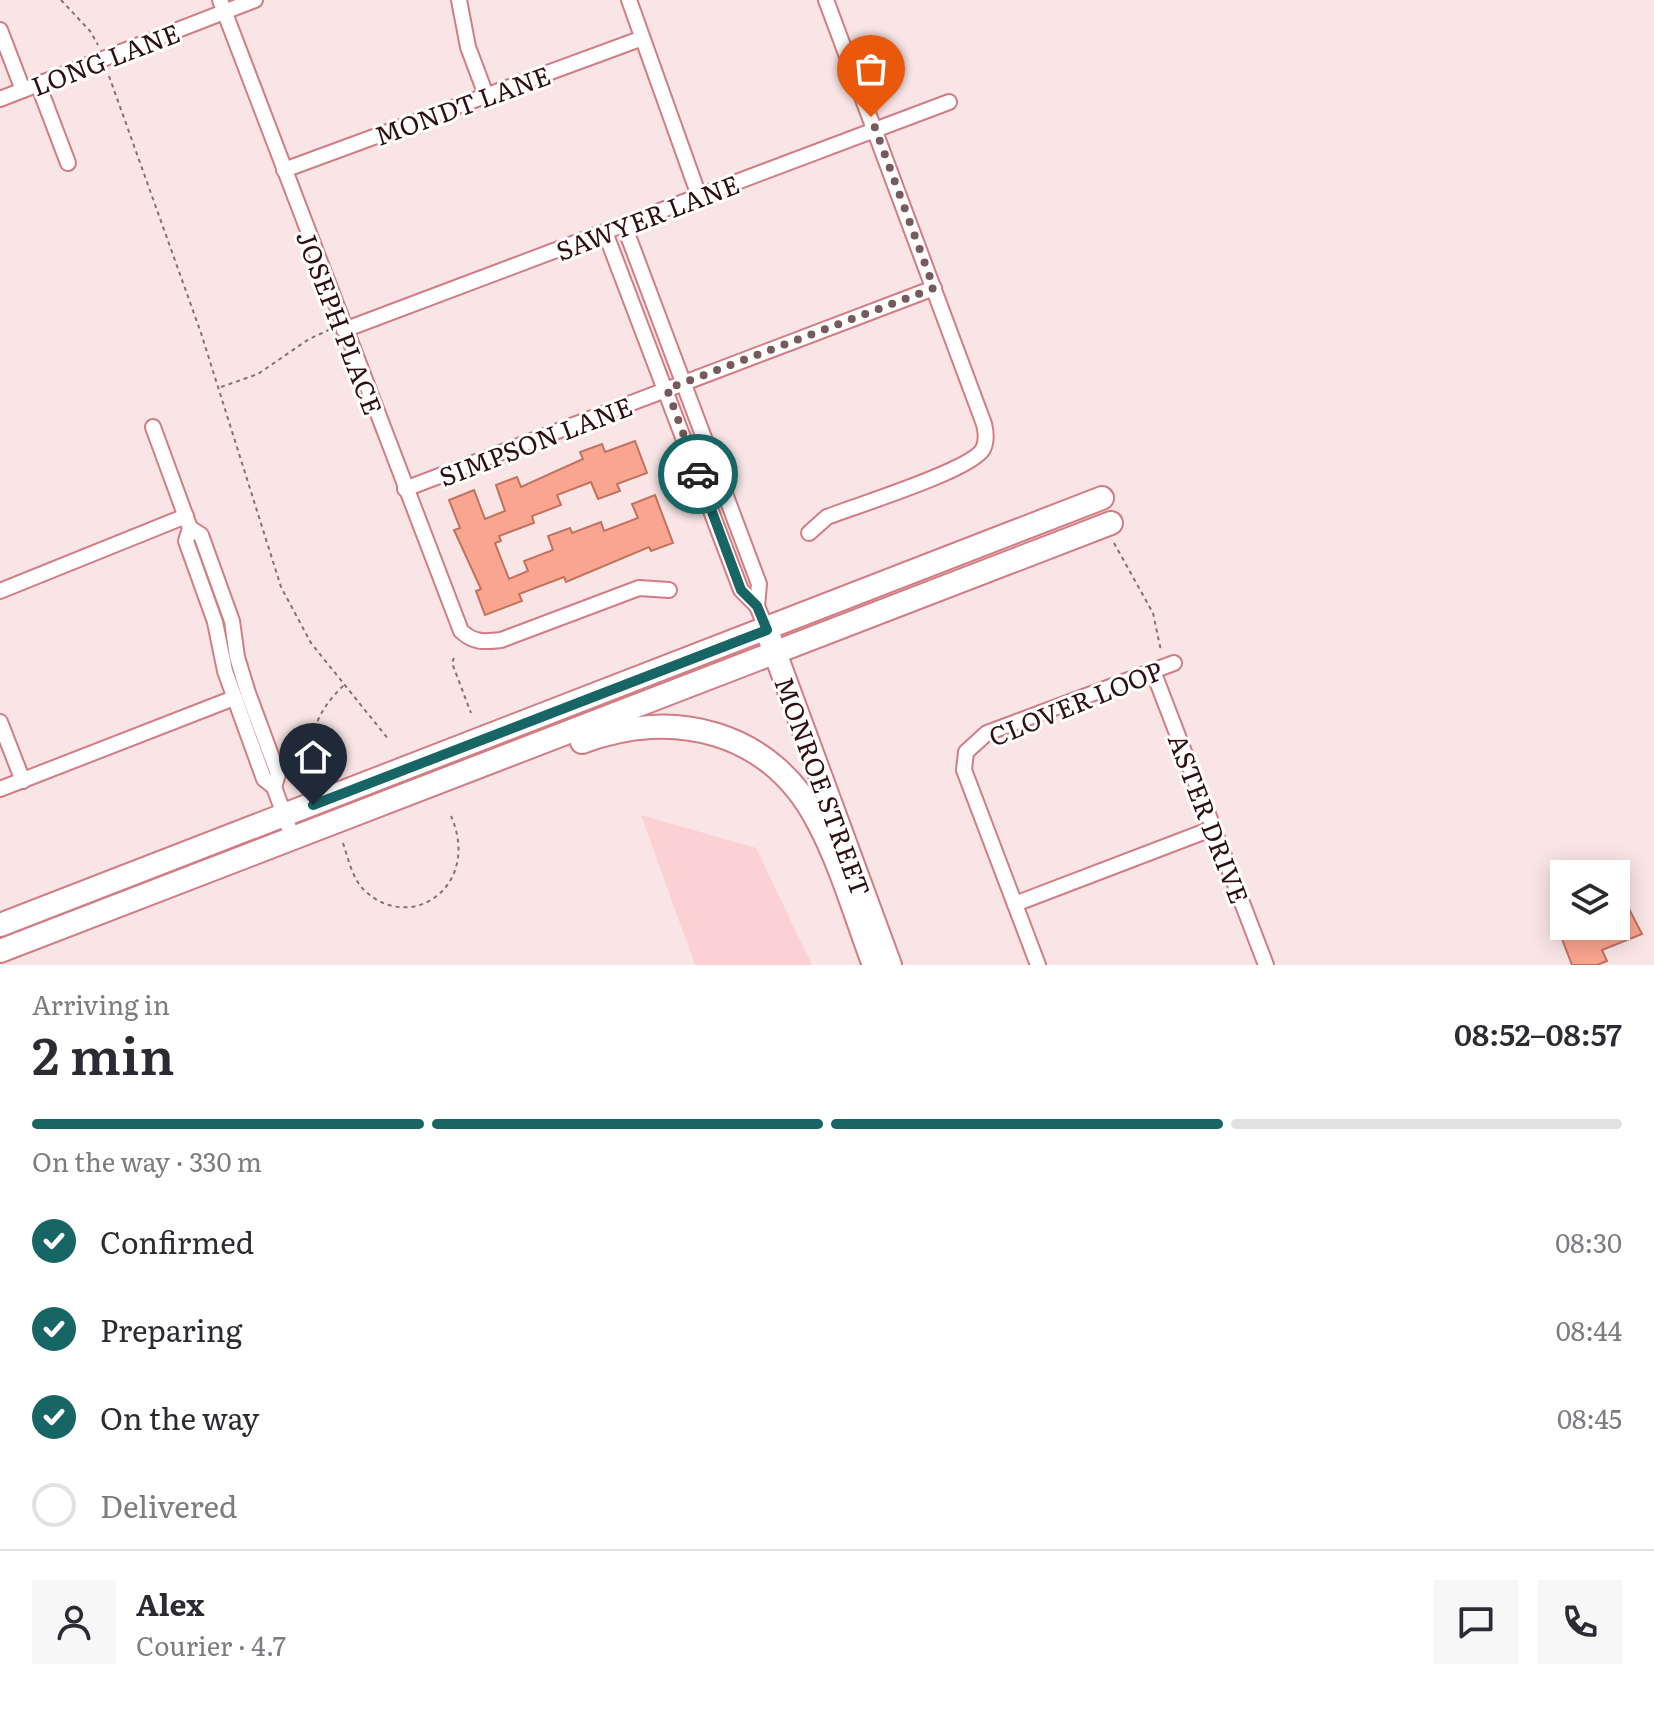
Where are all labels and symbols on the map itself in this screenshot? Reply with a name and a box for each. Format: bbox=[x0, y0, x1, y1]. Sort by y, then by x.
street label: LONG LANE bbox=[25, 12, 185, 104]
pin bbox=[837, 35, 905, 117]
street label: MONDT LANE bbox=[369, 54, 555, 154]
street label: SAWYER LANE bbox=[550, 163, 744, 269]
street label: JOSEPH PLACE bbox=[288, 224, 394, 420]
street label: SIMPSON LANE bbox=[433, 385, 637, 495]
courier bbox=[658, 434, 738, 514]
street label: CLOVER LOOP bbox=[982, 649, 1168, 755]
street label: MONROE STREET bbox=[766, 671, 882, 901]
pin bbox=[279, 723, 347, 805]
street label: ASTER DRIVE bbox=[1160, 727, 1260, 909]

